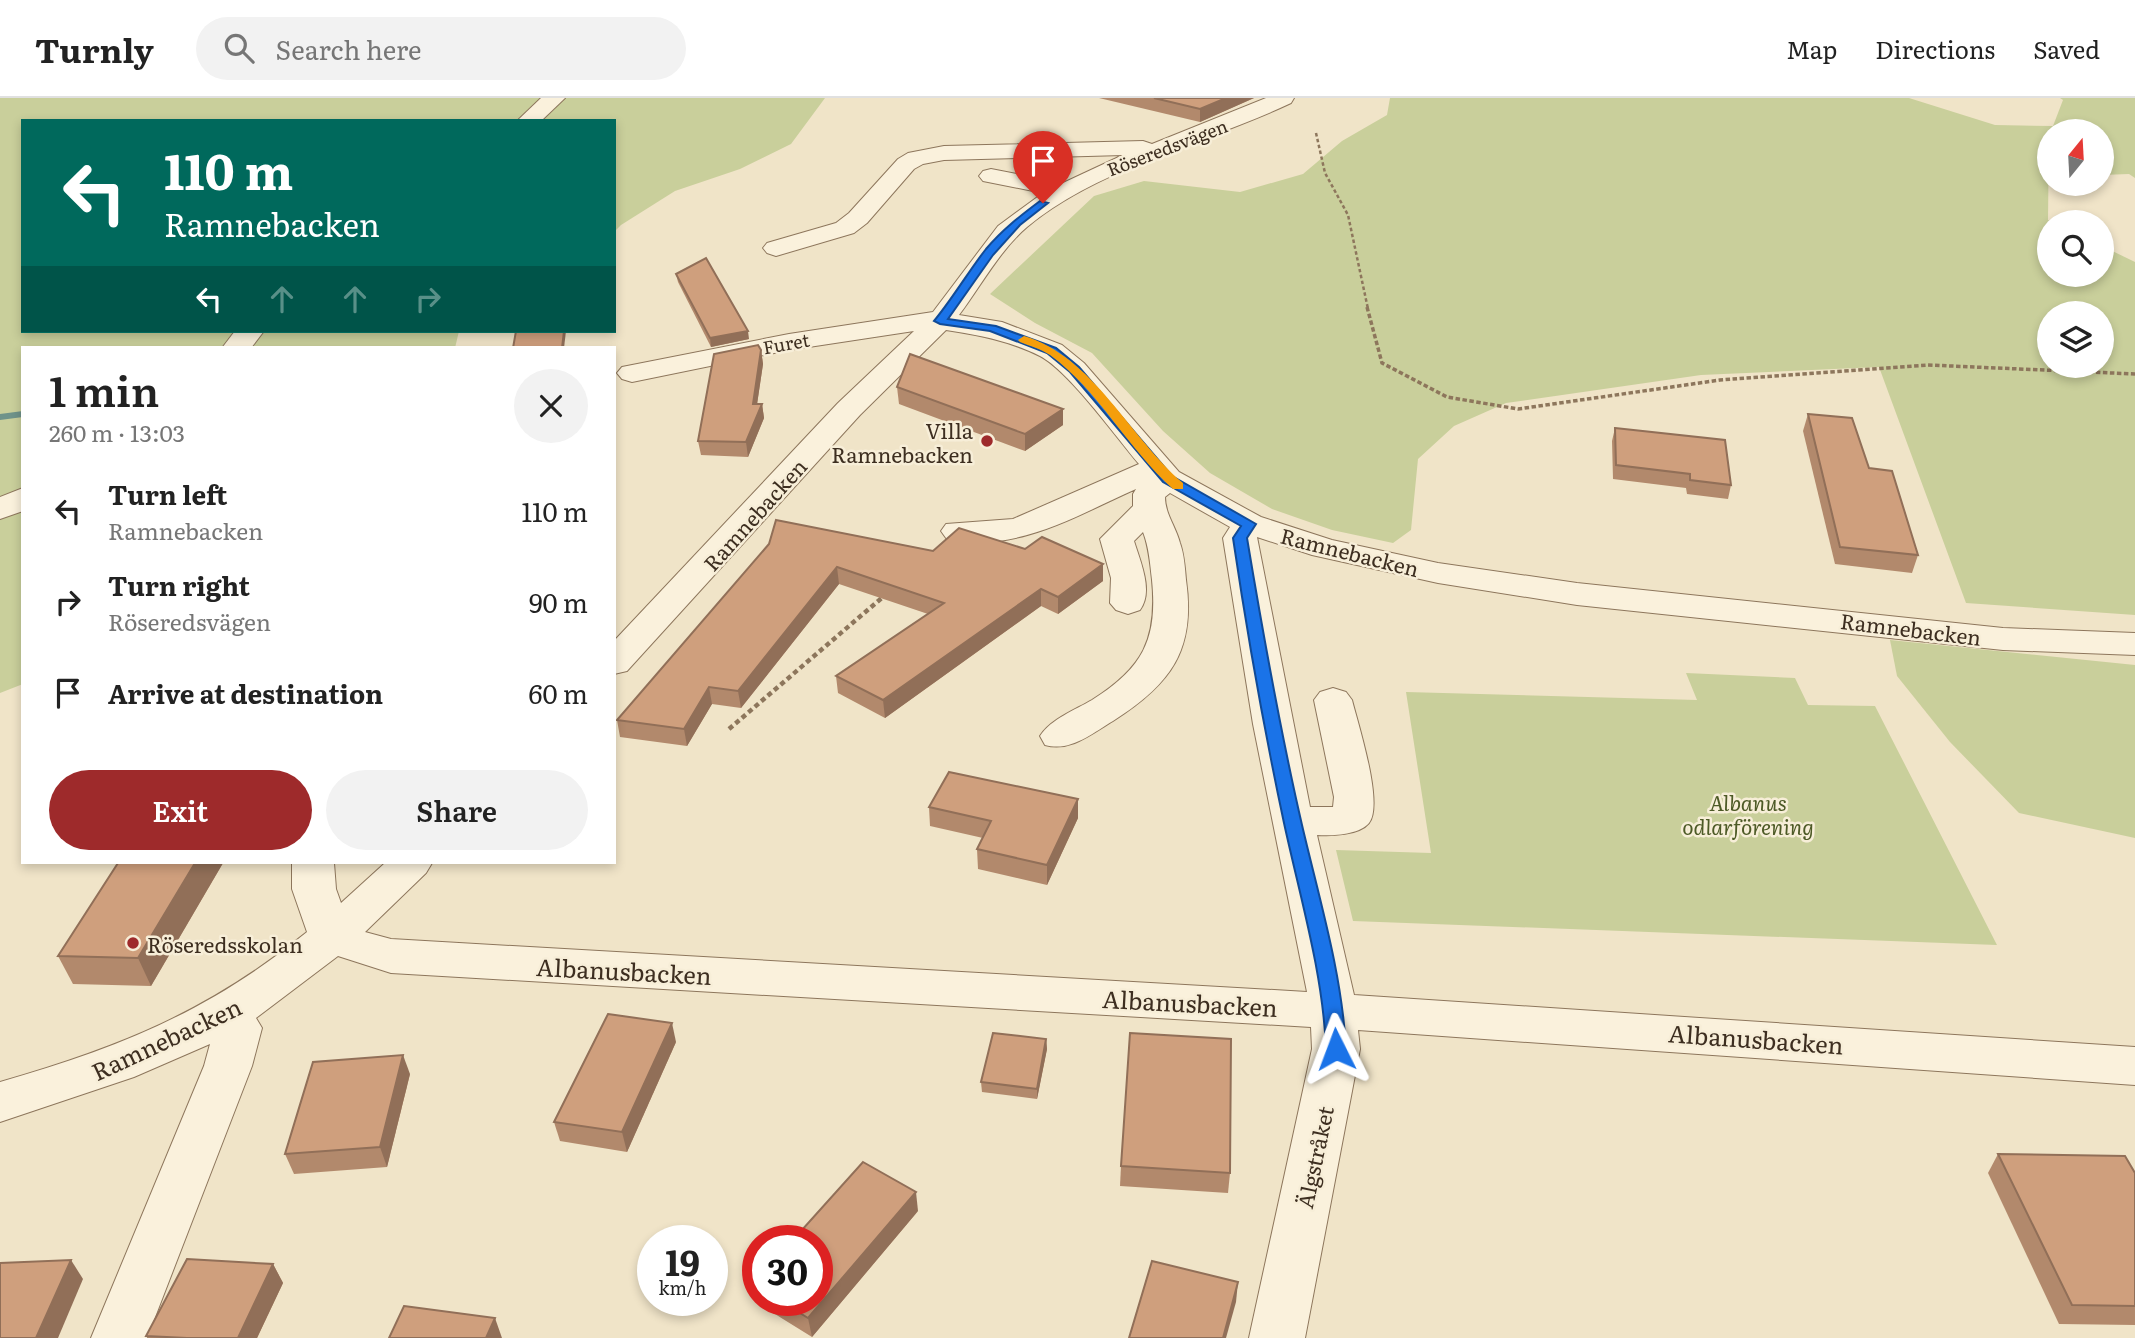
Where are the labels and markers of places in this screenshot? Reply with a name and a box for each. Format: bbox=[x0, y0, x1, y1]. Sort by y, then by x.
pin bbox=[1013, 131, 1073, 203]
place label: Villa Ramnebacken bbox=[831, 414, 974, 469]
marker: Villa Ramnebacken bbox=[979, 433, 995, 449]
place label: Röseredsskolan bbox=[147, 928, 303, 959]
marker: Röseredsskolan bbox=[125, 935, 141, 951]

